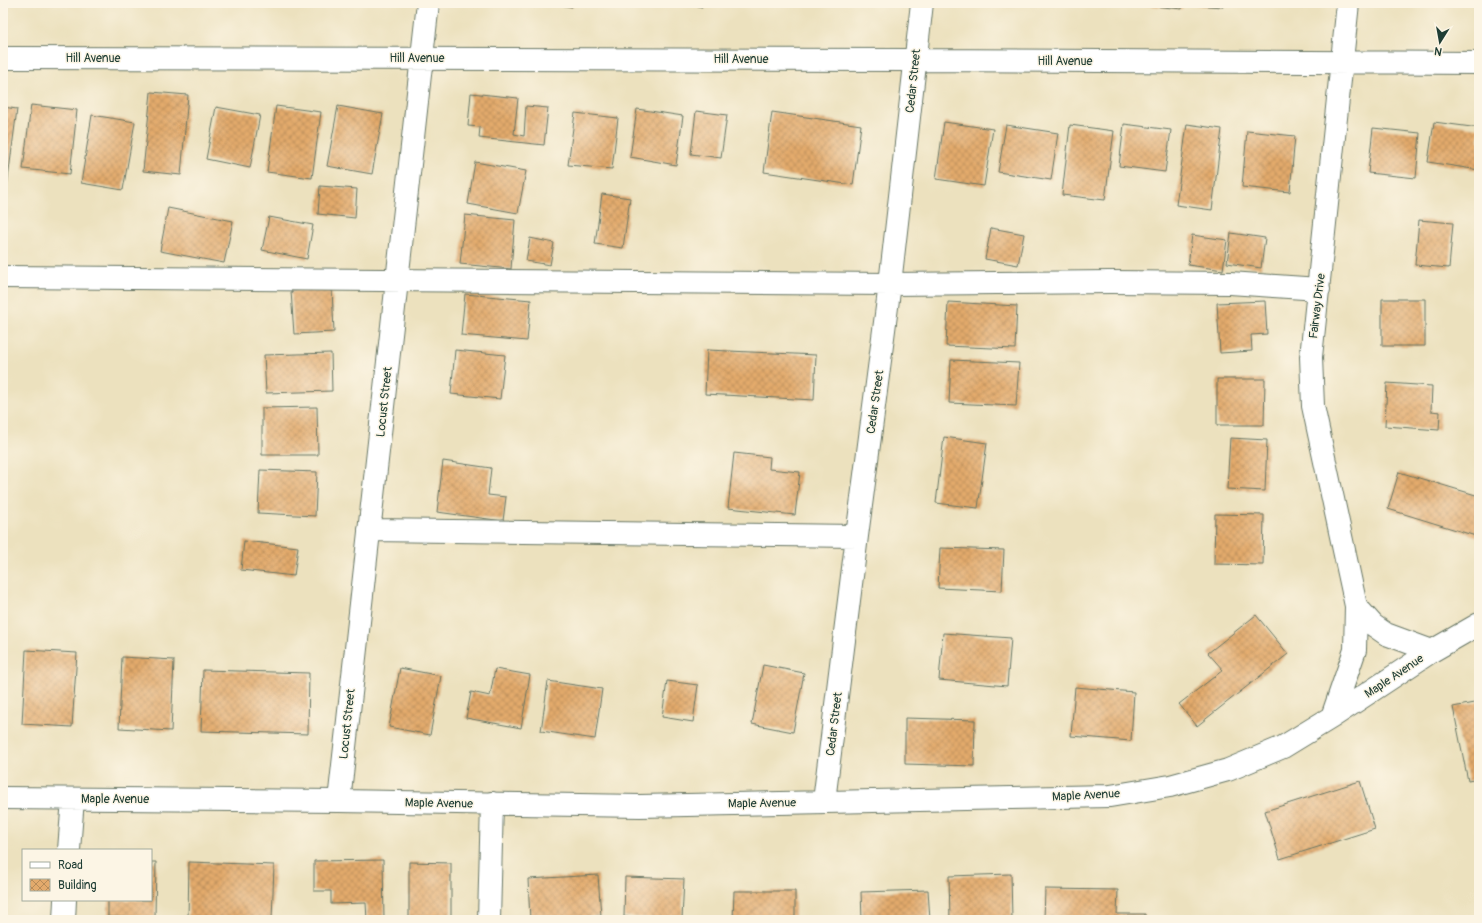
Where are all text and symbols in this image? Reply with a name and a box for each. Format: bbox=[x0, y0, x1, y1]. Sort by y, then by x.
north arrow bbox=[1420, 22, 1460, 62]
text: N bbox=[1433, 44, 1443, 58]
street label: Cedar Street bbox=[903, 48, 924, 114]
street label: Hill Avenue bbox=[66, 51, 121, 66]
street label: Hill Avenue bbox=[390, 51, 445, 66]
street label: Hill Avenue bbox=[714, 52, 769, 67]
street label: Hill Avenue bbox=[1038, 54, 1093, 69]
street label: Fairway Drive bbox=[1306, 273, 1329, 340]
street label: Locust Street bbox=[373, 366, 396, 438]
street label: Cedar Street bbox=[864, 369, 887, 435]
street label: Maple Avenue bbox=[1362, 651, 1427, 702]
street label: Locust Street bbox=[336, 688, 359, 760]
street label: Cedar Street bbox=[823, 691, 846, 757]
street label: Maple Avenue bbox=[1052, 786, 1121, 805]
street label: Maple Avenue bbox=[81, 792, 149, 807]
street label: Maple Avenue bbox=[405, 795, 473, 812]
street label: Maple Avenue bbox=[728, 795, 796, 812]
legend bbox=[22, 849, 152, 901]
text: Road bbox=[58, 858, 83, 873]
text: Building bbox=[58, 878, 97, 893]

